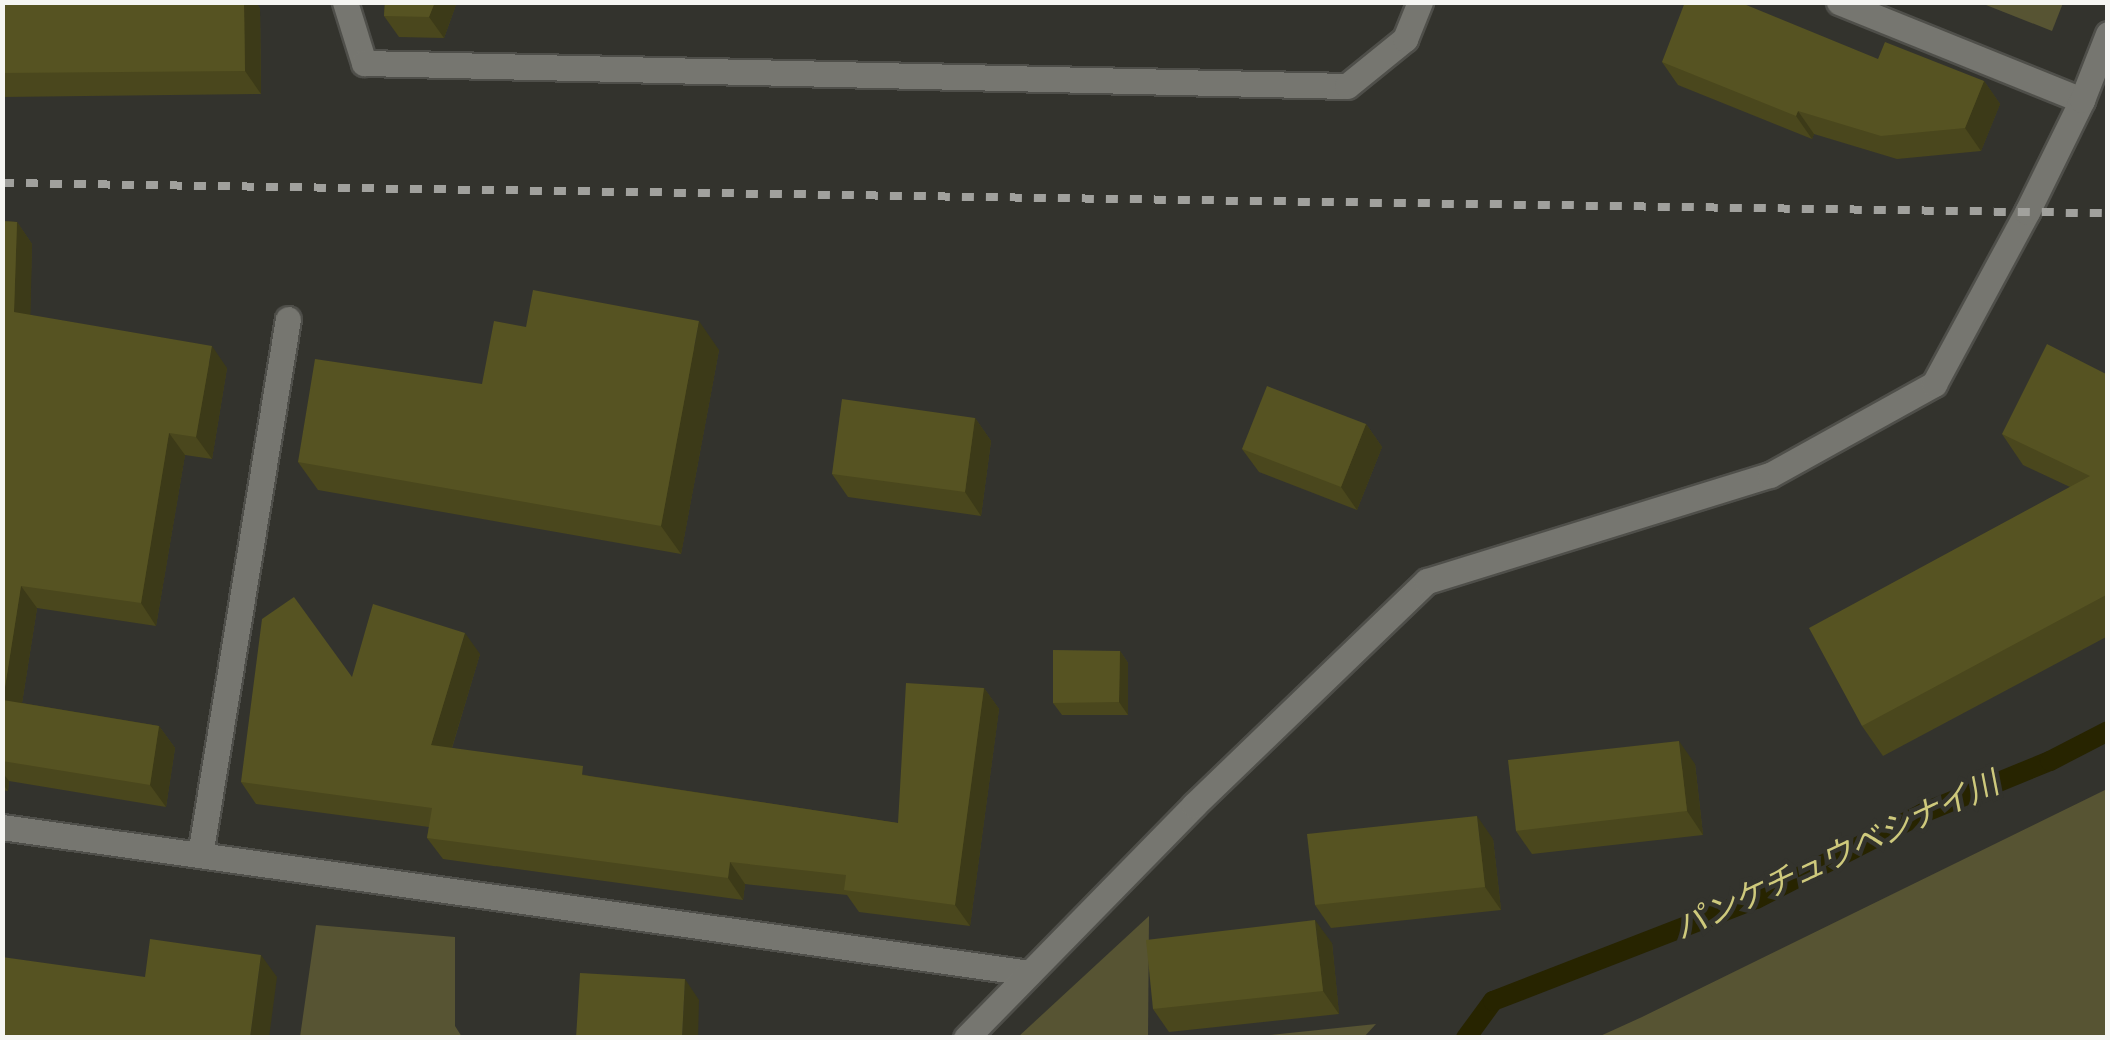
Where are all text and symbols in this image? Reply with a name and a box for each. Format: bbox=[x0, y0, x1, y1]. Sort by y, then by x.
water label: パンケチュウベシナイ川 bbox=[1668, 763, 2004, 947]

